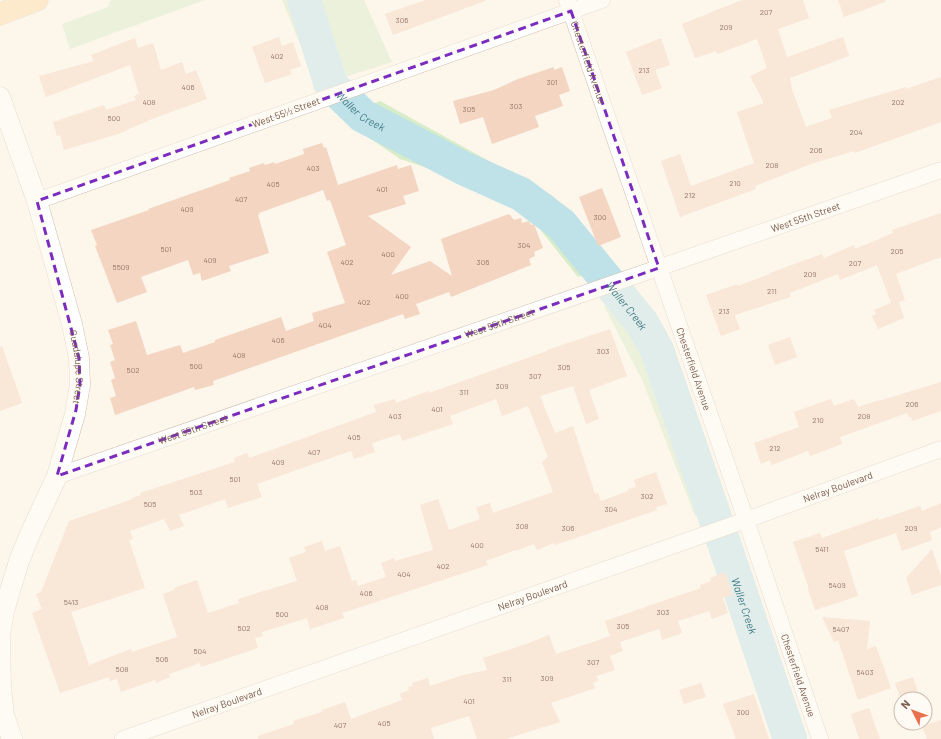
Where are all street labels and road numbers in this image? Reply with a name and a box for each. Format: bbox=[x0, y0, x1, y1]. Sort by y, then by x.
street label: Chesterfield Avenue bbox=[569, 19, 608, 106]
street label: West 55½ Street bbox=[250, 94, 322, 130]
street label: West 55th Street bbox=[769, 199, 842, 234]
street label: West 55th Street bbox=[463, 305, 536, 340]
street label: Chesterfield Avenue bbox=[674, 326, 714, 412]
street label: Guadalupe Street bbox=[67, 329, 86, 406]
street label: West 55th Street bbox=[157, 411, 230, 446]
street label: Nelray Boulevard bbox=[801, 468, 874, 505]
street label: Nelray Boulevard bbox=[496, 577, 569, 613]
street label: Chesterfield Avenue bbox=[779, 632, 818, 719]
street label: Nelray Boulevard bbox=[190, 685, 263, 720]

